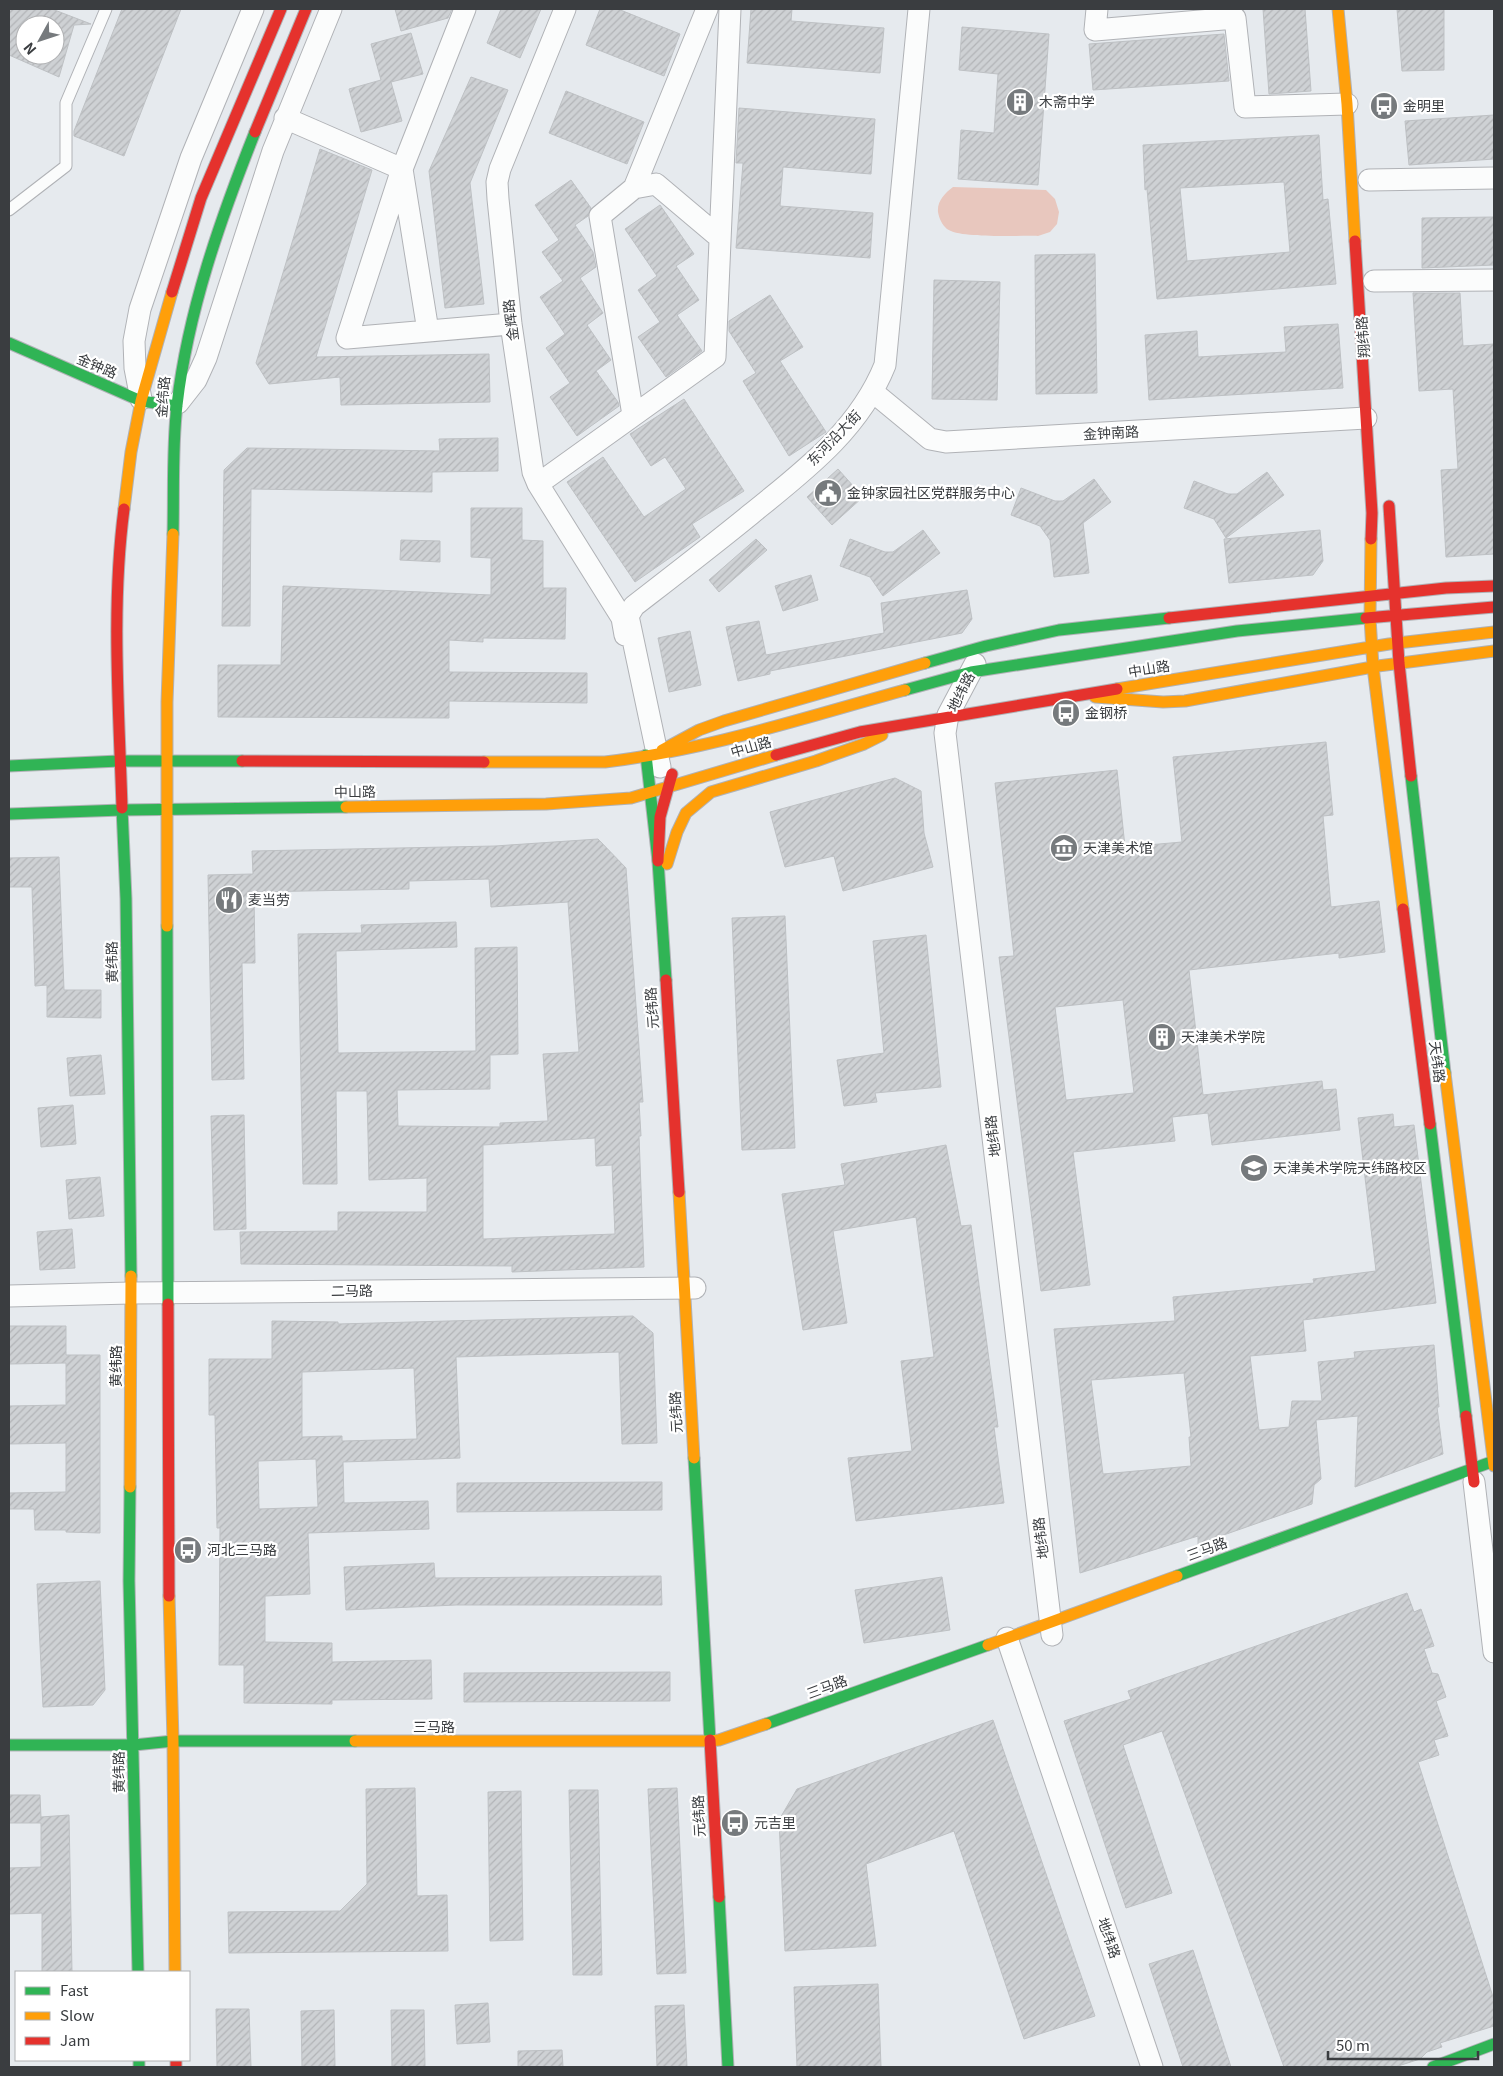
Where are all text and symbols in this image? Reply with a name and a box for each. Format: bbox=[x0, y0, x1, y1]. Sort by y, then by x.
north arrow bbox=[15, 15, 65, 65]
text: N bbox=[18, 39, 40, 59]
building icon: 木斋中学 bbox=[1005, 87, 1035, 117]
place label: 木斋中学 bbox=[1039, 91, 1095, 111]
bus stop icon: 金明里 bbox=[1369, 91, 1399, 121]
place label: 金明里 bbox=[1403, 95, 1445, 115]
street label: 金辉路 bbox=[498, 298, 522, 342]
street label: 翔纬路 bbox=[1351, 315, 1373, 359]
street label: 金钟路 bbox=[74, 348, 121, 382]
street label: 金纬路 bbox=[150, 375, 174, 419]
street label: 东河沿大街 bbox=[802, 405, 865, 469]
street label: 金钟南路 bbox=[1082, 421, 1139, 443]
public building icon: 金钟家园社区党群服务中心 bbox=[813, 478, 843, 508]
place label: 金钟家园社区党群服务中心 bbox=[847, 482, 1015, 502]
street label: 中山路 bbox=[1127, 655, 1171, 681]
street label: 地纬路 bbox=[942, 668, 979, 715]
bus stop icon: 金钢桥 bbox=[1051, 698, 1081, 728]
place label: 金钢桥 bbox=[1085, 702, 1127, 722]
street label: 中山路 bbox=[728, 731, 774, 761]
street label: 中山路 bbox=[334, 781, 376, 801]
museum icon: 天津美术馆 bbox=[1049, 833, 1079, 863]
place label: 天津美术馆 bbox=[1083, 837, 1153, 857]
restaurant icon: 麦当劳 bbox=[214, 885, 244, 915]
place label: 麦当劳 bbox=[248, 889, 290, 909]
street label: 黄纬路 bbox=[101, 941, 121, 983]
street label: 元纬路 bbox=[640, 986, 662, 1030]
building icon: 天津美术学院 bbox=[1147, 1022, 1177, 1052]
place label: 天津美术学院 bbox=[1181, 1026, 1265, 1046]
street label: 天纬路 bbox=[1426, 1040, 1450, 1084]
street label: 地纬路 bbox=[980, 1114, 1004, 1158]
school or university icon: 天津美术学院天纬路校区 bbox=[1239, 1153, 1269, 1183]
place label: 天津美术学院天纬路校区 bbox=[1273, 1157, 1427, 1177]
street label: 二马路 bbox=[331, 1280, 373, 1300]
street label: 黄纬路 bbox=[105, 1345, 125, 1387]
street label: 元纬路 bbox=[664, 1391, 686, 1434]
street label: 地纬路 bbox=[1028, 1516, 1052, 1560]
street label: 三马路 bbox=[1184, 1531, 1230, 1565]
bus stop icon: 河北三马路 bbox=[173, 1535, 203, 1565]
place label: 河北三马路 bbox=[207, 1539, 277, 1559]
street label: 三马路 bbox=[804, 1669, 850, 1703]
street label: 三马路 bbox=[413, 1716, 455, 1736]
street label: 黄纬路 bbox=[108, 1751, 128, 1793]
street label: 元纬路 bbox=[687, 1795, 709, 1838]
bus stop icon: 元吉里 bbox=[720, 1808, 750, 1838]
place label: 元吉里 bbox=[754, 1812, 796, 1832]
street label: 地纬路 bbox=[1094, 1915, 1126, 1961]
legend bbox=[15, 1971, 190, 2061]
text: Fast bbox=[60, 1979, 89, 2000]
text: Slow bbox=[60, 2004, 94, 2025]
scale bar bbox=[1328, 2028, 1478, 2060]
text: Jam bbox=[60, 2029, 90, 2050]
text: 50 m bbox=[1336, 2034, 1370, 2055]

